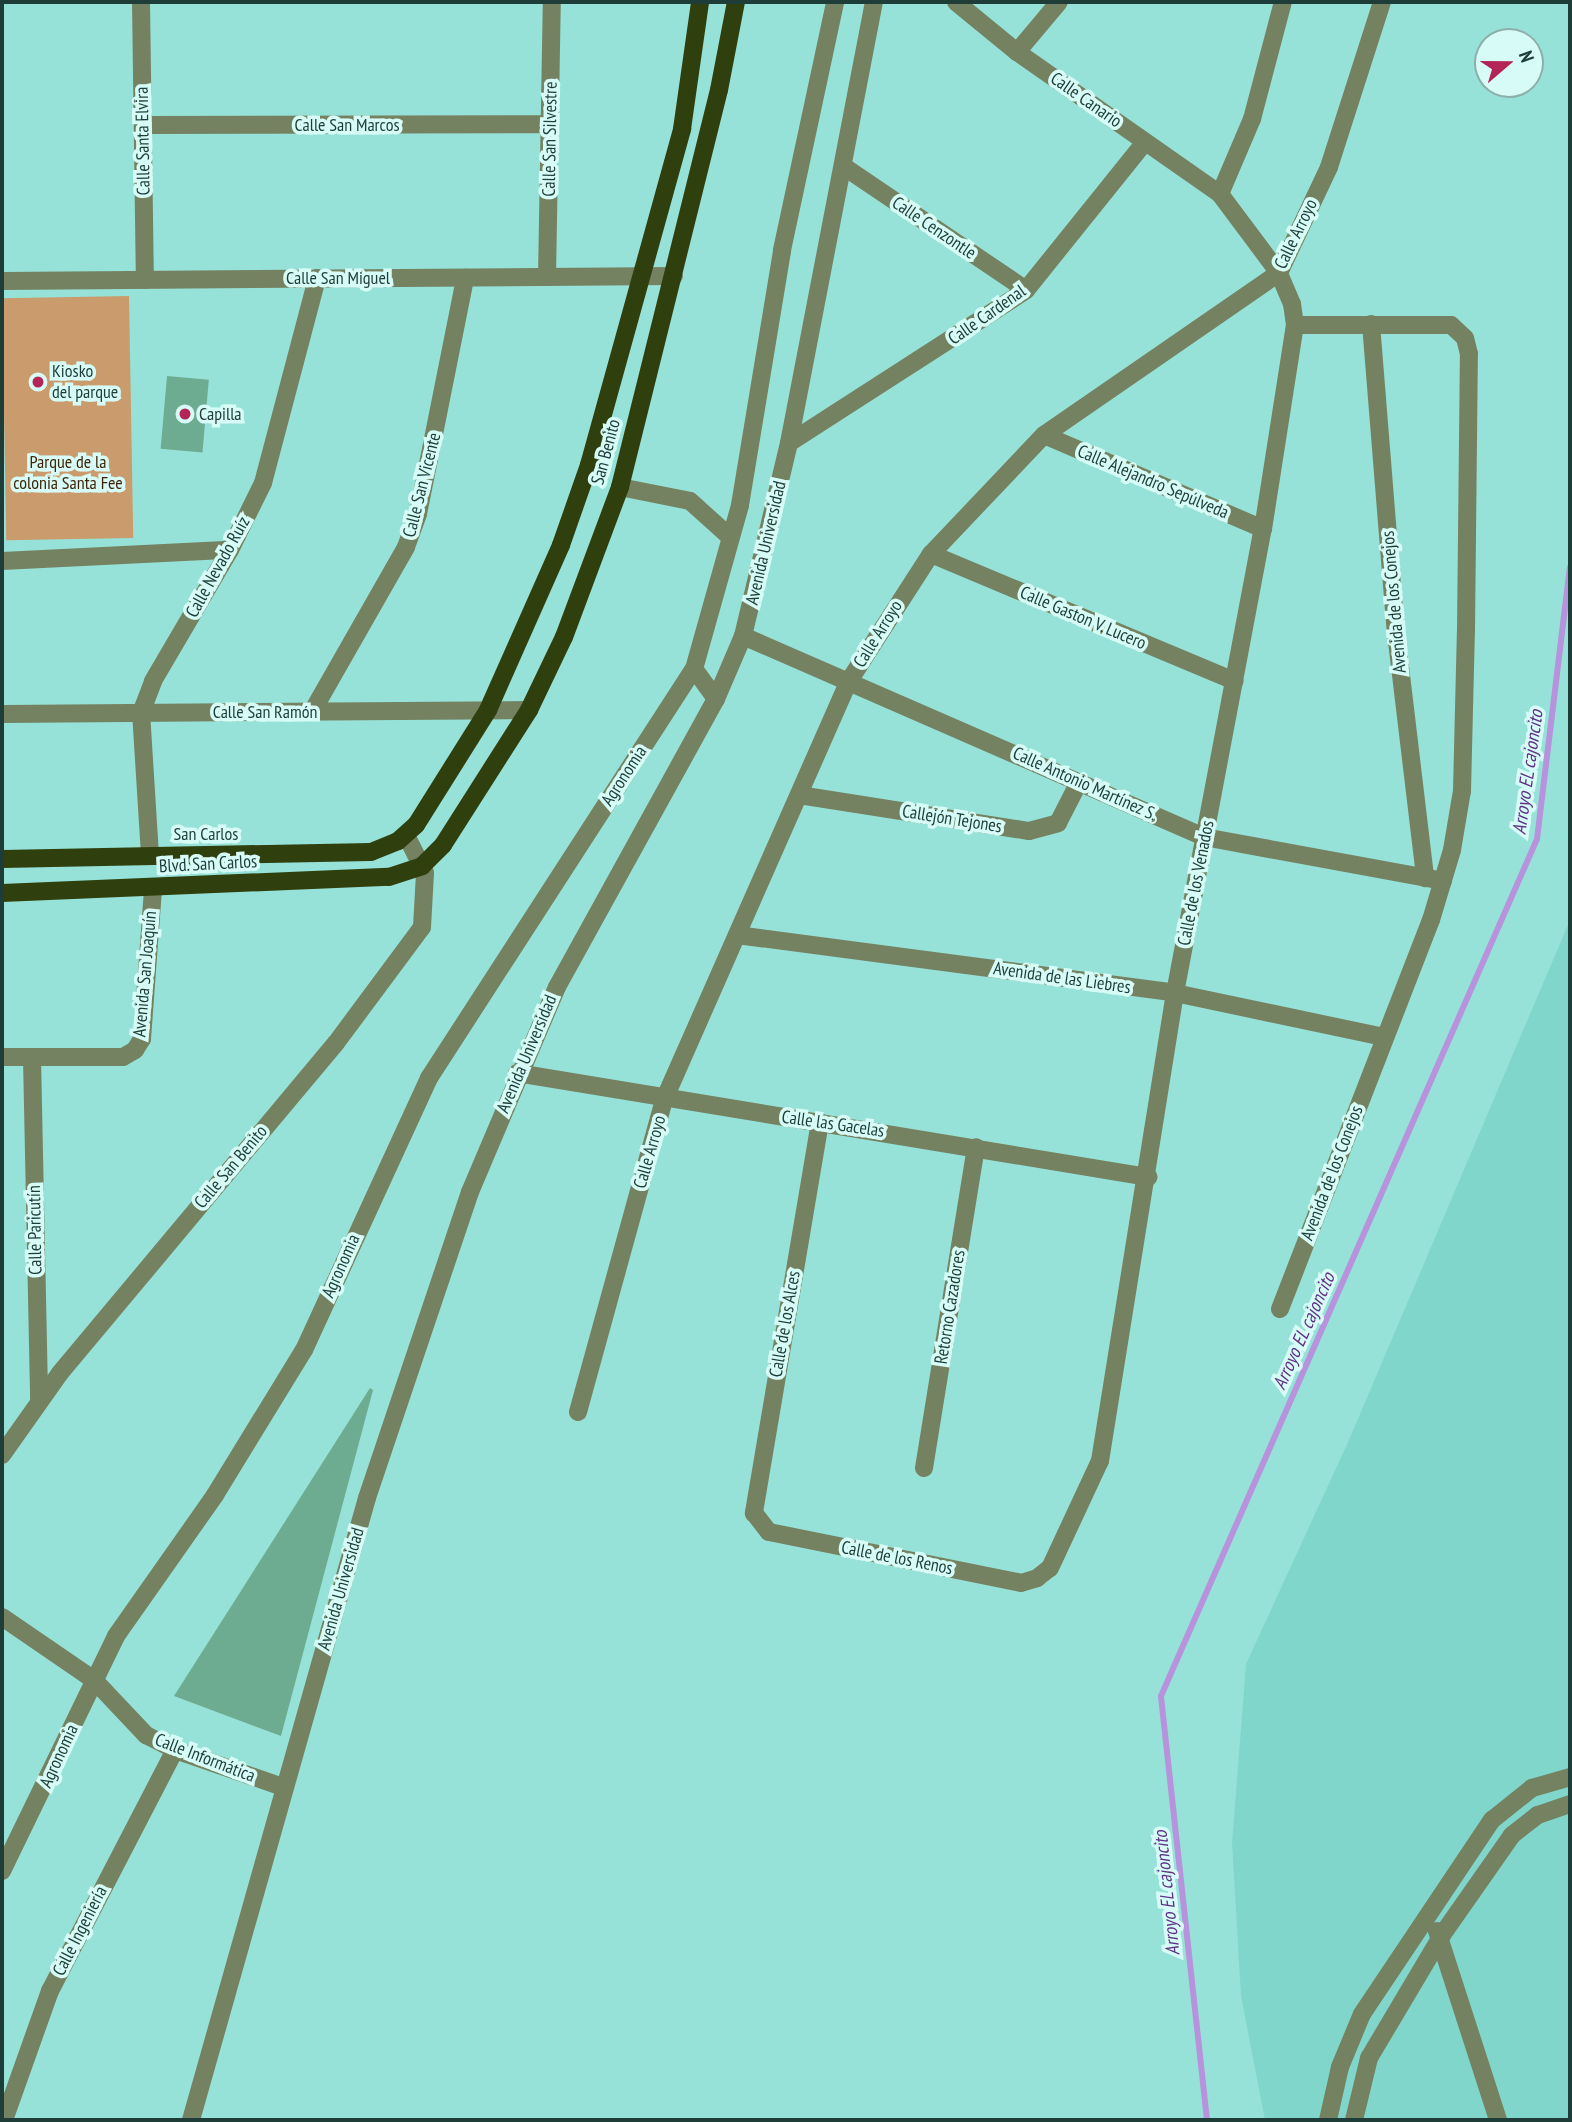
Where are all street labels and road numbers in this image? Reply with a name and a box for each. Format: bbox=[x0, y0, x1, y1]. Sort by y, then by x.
street label: Calle Canario bbox=[1046, 68, 1126, 132]
street label: Calle San Silvestre bbox=[538, 81, 562, 197]
street label: Calle Santa Elvira bbox=[131, 87, 155, 195]
street label: Calle San Marcos bbox=[294, 114, 400, 136]
street label: Calle Cenzontle bbox=[888, 192, 980, 264]
street label: Calle Arroyo bbox=[1270, 195, 1322, 273]
street label: Calle San Miguel bbox=[286, 267, 390, 289]
street label: Calle Cardenal bbox=[944, 280, 1030, 350]
street label: San Benito bbox=[587, 417, 625, 487]
street label: Calle San Vicente bbox=[399, 430, 445, 540]
street label: Calle Alejandro Sepúlveda bbox=[1074, 440, 1232, 524]
street label: Avenida Universidad bbox=[741, 479, 791, 607]
street label: Calle Nevado Ruíz bbox=[181, 513, 255, 621]
street label: Avenida de los Conejos bbox=[1377, 530, 1411, 674]
street label: Calle Gaston V. Lucero bbox=[1016, 581, 1150, 655]
street label: Calle Arroyo bbox=[849, 596, 907, 672]
street label: Calle San Ramón bbox=[213, 701, 317, 723]
street label: Agronomia bbox=[597, 742, 651, 810]
street label: Calle Antonio Martínez S. bbox=[1009, 742, 1161, 826]
street label: Callejón Tejones bbox=[900, 800, 1004, 838]
street label: Calle de los Venados bbox=[1173, 818, 1219, 948]
street label: San Carlos bbox=[174, 823, 238, 845]
street label: Blvd. San Carlos bbox=[158, 851, 258, 877]
street label: Avenida San Joaquín bbox=[129, 910, 161, 1038]
street label: Avenida de las Liebres bbox=[992, 958, 1132, 998]
street label: Avenida Universidad bbox=[492, 992, 562, 1116]
street label: Avenida de los Conejos bbox=[1296, 1103, 1368, 1243]
street label: Calle las Gacelas bbox=[780, 1106, 886, 1142]
street label: Calle Arroyo bbox=[629, 1113, 671, 1191]
street label: Calle San Benito bbox=[190, 1121, 272, 1213]
street label: Calle Paricutín bbox=[23, 1185, 47, 1275]
street label: Agronomia bbox=[317, 1231, 365, 1301]
street label: Retorno Cazadores bbox=[930, 1248, 970, 1366]
street label: Calle de los Alces bbox=[765, 1269, 805, 1379]
street label: Avenida Universidad bbox=[313, 1525, 369, 1653]
street label: Calle de los Renos bbox=[840, 1537, 954, 1579]
street label: Agronomia bbox=[35, 1721, 83, 1791]
street label: Calle Informática bbox=[152, 1729, 258, 1787]
street label: Calle Ingeniería bbox=[48, 1883, 112, 1979]

